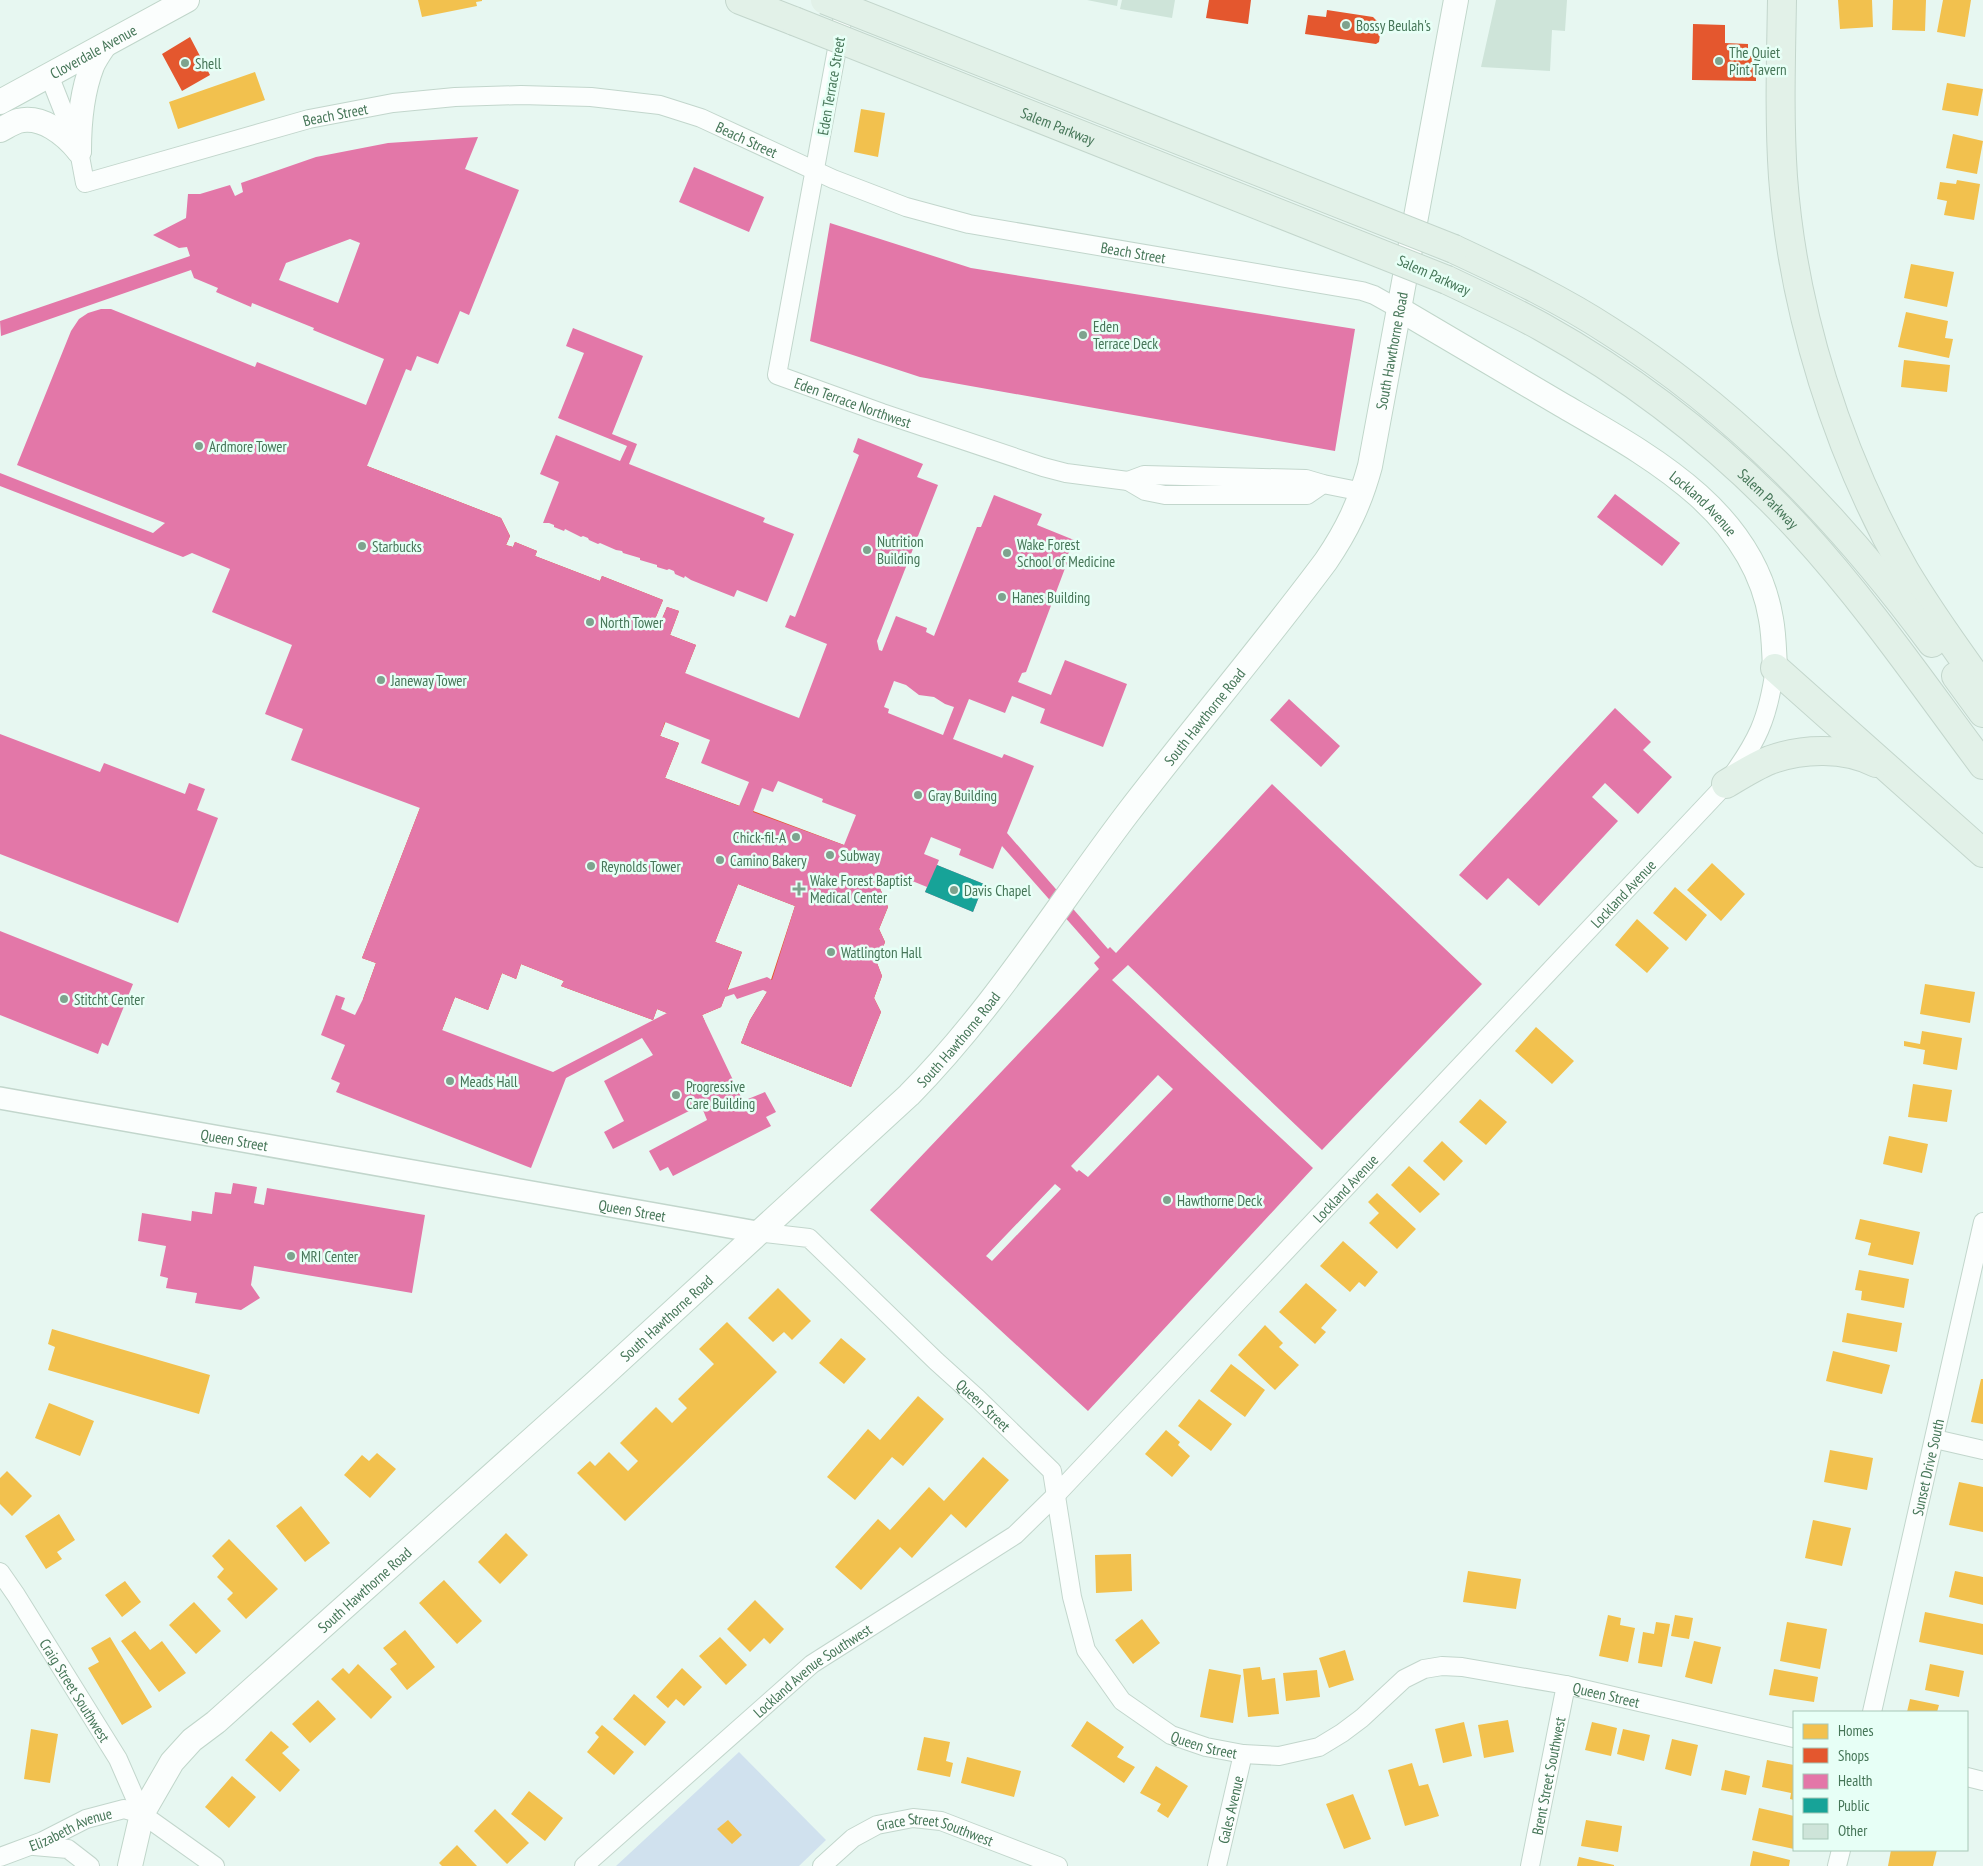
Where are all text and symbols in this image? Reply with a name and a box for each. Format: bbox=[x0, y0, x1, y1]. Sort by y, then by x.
place label: Bossy Beulah's bbox=[1356, 16, 1431, 35]
marker: Bossy Beulah's bbox=[1340, 19, 1352, 31]
street label: Cloverdale Avenue bbox=[46, 20, 140, 83]
street label: Eden Terrace Street bbox=[813, 35, 849, 137]
place label: The Quiet Pint Tavern bbox=[1729, 43, 1787, 79]
place label: Shell bbox=[195, 54, 222, 73]
marker: The Quiet Pint Tavern bbox=[1713, 55, 1725, 67]
marker: Shell bbox=[179, 57, 191, 69]
street label: Beach Street bbox=[301, 99, 369, 130]
street label: Salem Parkway bbox=[1018, 103, 1098, 149]
street label: Beach Street bbox=[713, 117, 781, 162]
street label: Beach Street bbox=[1099, 237, 1167, 267]
street label: Salem Parkway bbox=[1395, 250, 1474, 300]
street label: South Hawthorne Road bbox=[1371, 290, 1411, 411]
place label: Eden Terrace Deck bbox=[1093, 317, 1158, 353]
marker: Eden Terrace Deck bbox=[1077, 329, 1089, 341]
street label: Eden Terrace Northwest bbox=[792, 373, 914, 432]
place label: Ardmore Tower bbox=[209, 437, 287, 456]
marker: Ardmore Tower bbox=[193, 440, 205, 452]
street label: Salem Parkway bbox=[1734, 464, 1803, 533]
street label: Lockland Avenue bbox=[1666, 466, 1741, 539]
place label: Nutrition Building bbox=[877, 532, 924, 568]
place label: Wake Forest School of Medicine bbox=[1017, 535, 1115, 571]
place label: Starbucks bbox=[372, 537, 422, 556]
marker: Starbucks bbox=[356, 540, 368, 552]
marker: Nutrition Building bbox=[861, 544, 873, 556]
marker: Wake Forest School of Medicine bbox=[1001, 547, 1013, 559]
place label: Hanes Building bbox=[1012, 588, 1090, 607]
marker: Hanes Building bbox=[996, 591, 1008, 603]
place label: North Tower bbox=[600, 613, 664, 632]
marker: North Tower bbox=[584, 616, 596, 628]
street label: South Hawthorne Road bbox=[1159, 664, 1249, 769]
place label: Janeway Tower bbox=[390, 671, 468, 690]
marker: Janeway Tower bbox=[375, 674, 387, 686]
place label: Gray Building bbox=[928, 786, 997, 805]
marker: Gray Building bbox=[912, 789, 924, 801]
place label: Chick-fil-A bbox=[733, 828, 787, 847]
marker: Chick-fil-A bbox=[790, 831, 802, 843]
place label: Subway bbox=[840, 846, 880, 865]
marker: Subway bbox=[824, 849, 836, 861]
place label: Camino Bakery bbox=[730, 851, 807, 870]
marker: Camino Bakery bbox=[714, 854, 726, 866]
street label: Lockland Avenue bbox=[1586, 855, 1659, 931]
place label: Reynolds Tower bbox=[601, 857, 682, 876]
marker: Reynolds Tower bbox=[585, 860, 597, 872]
place label: Wake Forest Baptist Medical Center bbox=[810, 871, 912, 907]
place label: Davis Chapel bbox=[964, 881, 1031, 900]
marker: Wake Forest Baptist Medical Center bbox=[792, 882, 806, 896]
marker: Davis Chapel bbox=[948, 884, 960, 896]
place label: Watlington Hall bbox=[841, 943, 922, 962]
marker: Watlington Hall bbox=[825, 946, 837, 958]
street label: South Hawthorne Road bbox=[912, 988, 1004, 1091]
place label: Stitcht Center bbox=[74, 990, 145, 1009]
marker: Stitcht Center bbox=[58, 993, 70, 1005]
place label: Meads Hall bbox=[460, 1072, 518, 1091]
marker: Meads Hall bbox=[444, 1075, 456, 1087]
place label: Progressive Care Building bbox=[686, 1077, 755, 1113]
marker: Progressive Care Building bbox=[670, 1089, 682, 1101]
street label: Queen Street bbox=[199, 1124, 269, 1155]
street label: Lockland Avenue bbox=[1309, 1150, 1382, 1226]
place label: Hawthorne Deck bbox=[1177, 1191, 1262, 1210]
marker: Hawthorne Deck bbox=[1161, 1194, 1173, 1206]
street label: Queen Street bbox=[597, 1195, 667, 1225]
place label: MRI Center bbox=[301, 1247, 359, 1266]
marker: MRI Center bbox=[285, 1250, 297, 1262]
street label: South Hawthorne Road bbox=[616, 1271, 716, 1365]
street label: Queen Street bbox=[953, 1375, 1015, 1435]
street label: Sunset Drive South bbox=[1907, 1417, 1948, 1517]
street label: South Hawthorne Road bbox=[313, 1543, 415, 1636]
street label: Lockland Avenue Southwest bbox=[749, 1619, 875, 1721]
street label: Craig Street Southwest bbox=[36, 1635, 114, 1745]
street label: Queen Street bbox=[1571, 1677, 1642, 1711]
legend bbox=[1793, 1711, 1968, 1851]
street label: Brent Street Southwest bbox=[1527, 1715, 1569, 1836]
text: Homes bbox=[1838, 1721, 1874, 1740]
street label: Queen Street bbox=[1168, 1726, 1239, 1762]
text: Shops bbox=[1838, 1746, 1869, 1765]
text: Health bbox=[1838, 1771, 1872, 1790]
street label: Gales Avenue bbox=[1213, 1774, 1247, 1845]
text: Public bbox=[1838, 1796, 1870, 1815]
street label: Elizabeth Avenue bbox=[26, 1803, 114, 1855]
street label: Grace Street Southwest bbox=[875, 1808, 996, 1850]
text: Other bbox=[1838, 1821, 1868, 1840]

